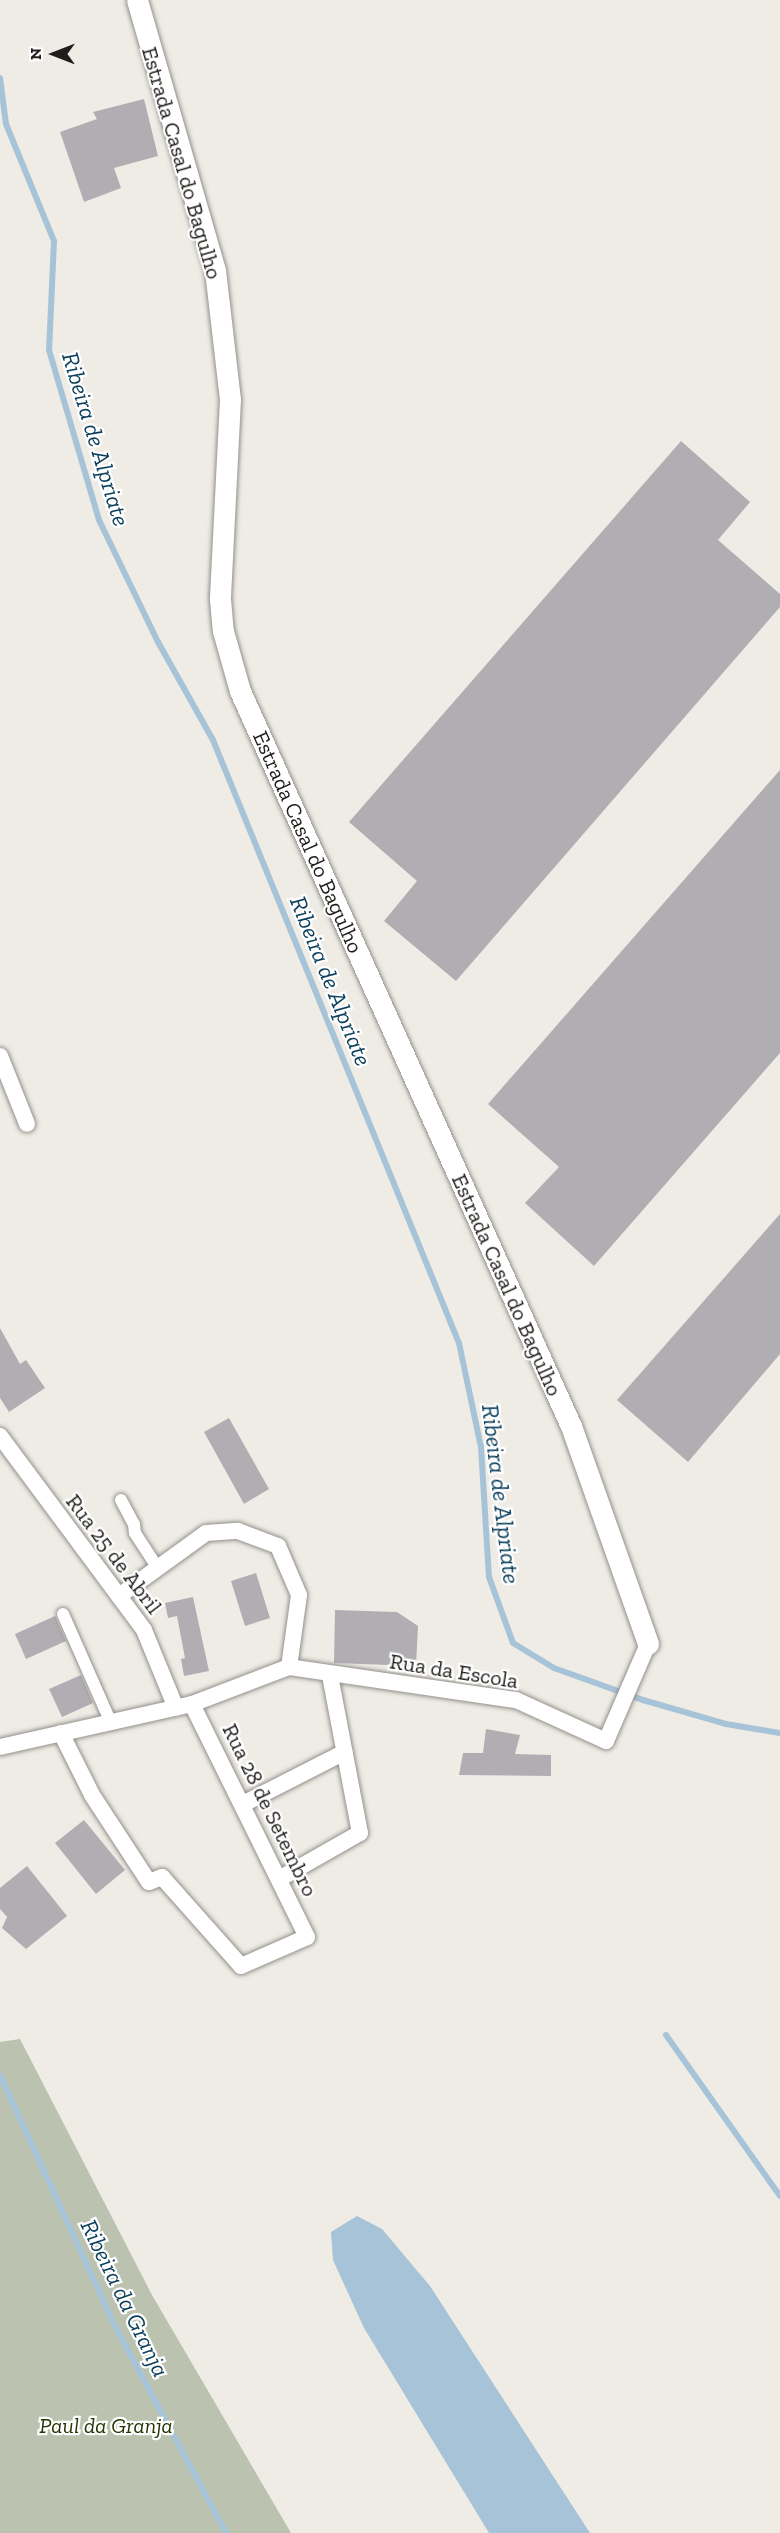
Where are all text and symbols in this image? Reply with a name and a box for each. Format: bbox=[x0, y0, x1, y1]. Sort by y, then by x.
north arrow bbox=[24, 24, 84, 84]
street label: Estrada Casal do Bagulho bbox=[136, 44, 228, 282]
text: N bbox=[26, 48, 45, 60]
water label: Ribeira de Alpriate bbox=[56, 348, 136, 530]
street label: Estrada Casal do Bagulho bbox=[247, 727, 369, 957]
water label: Ribeira de Alpriate bbox=[284, 892, 378, 1070]
street label: Estrada Casal do Bagulho bbox=[446, 1170, 568, 1400]
water label: Ribeira de Alpriate bbox=[476, 1402, 526, 1586]
street label: Rua 25 de Abril bbox=[60, 1489, 168, 1619]
street label: Rua da Escola bbox=[388, 1648, 520, 1694]
street label: Rua 28 de Setembro bbox=[217, 1719, 323, 1901]
water label: Ribeira da Granja bbox=[74, 2215, 176, 2381]
park label: Paul da Granja bbox=[39, 2413, 173, 2439]

